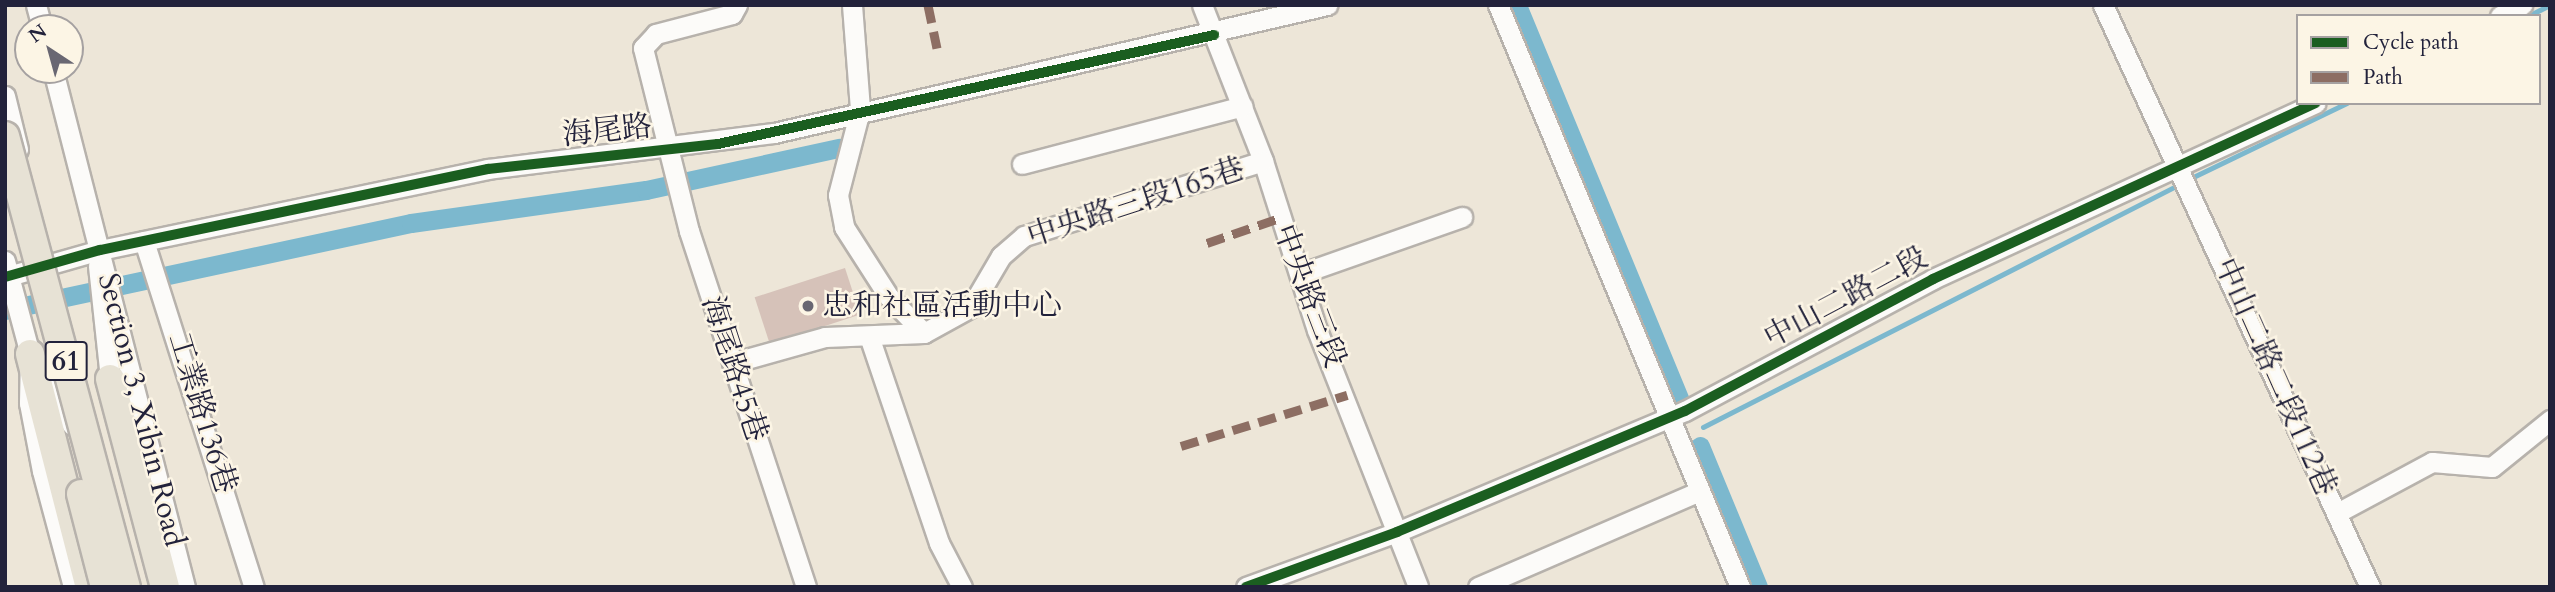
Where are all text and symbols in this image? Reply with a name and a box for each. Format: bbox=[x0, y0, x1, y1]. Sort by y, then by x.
north arrow bbox=[14, 14, 84, 84]
legend bbox=[2296, 14, 2541, 105]
text: N bbox=[24, 18, 52, 49]
text: Cycle path bbox=[2363, 28, 2459, 57]
text: Path bbox=[2363, 63, 2403, 92]
street label: 海尾路 bbox=[560, 108, 654, 154]
street label: 中央路三段165巷 bbox=[1023, 151, 1249, 255]
street label: 中央路三段 bbox=[1265, 220, 1353, 372]
street label: 中山二路二段 bbox=[1758, 240, 1934, 356]
street label: 中山二路二段112巷 bbox=[2206, 253, 2344, 501]
street label: Section 3, Xibin Road bbox=[90, 270, 192, 550]
place label: 忠和社區活動中心 bbox=[822, 288, 1062, 324]
street label: 海尾路45巷 bbox=[694, 292, 774, 446]
marker: 忠和社區活動中心 bbox=[800, 298, 816, 314]
street label: 工業路136巷 bbox=[161, 328, 243, 498]
road number: 61 bbox=[43, 336, 89, 386]

